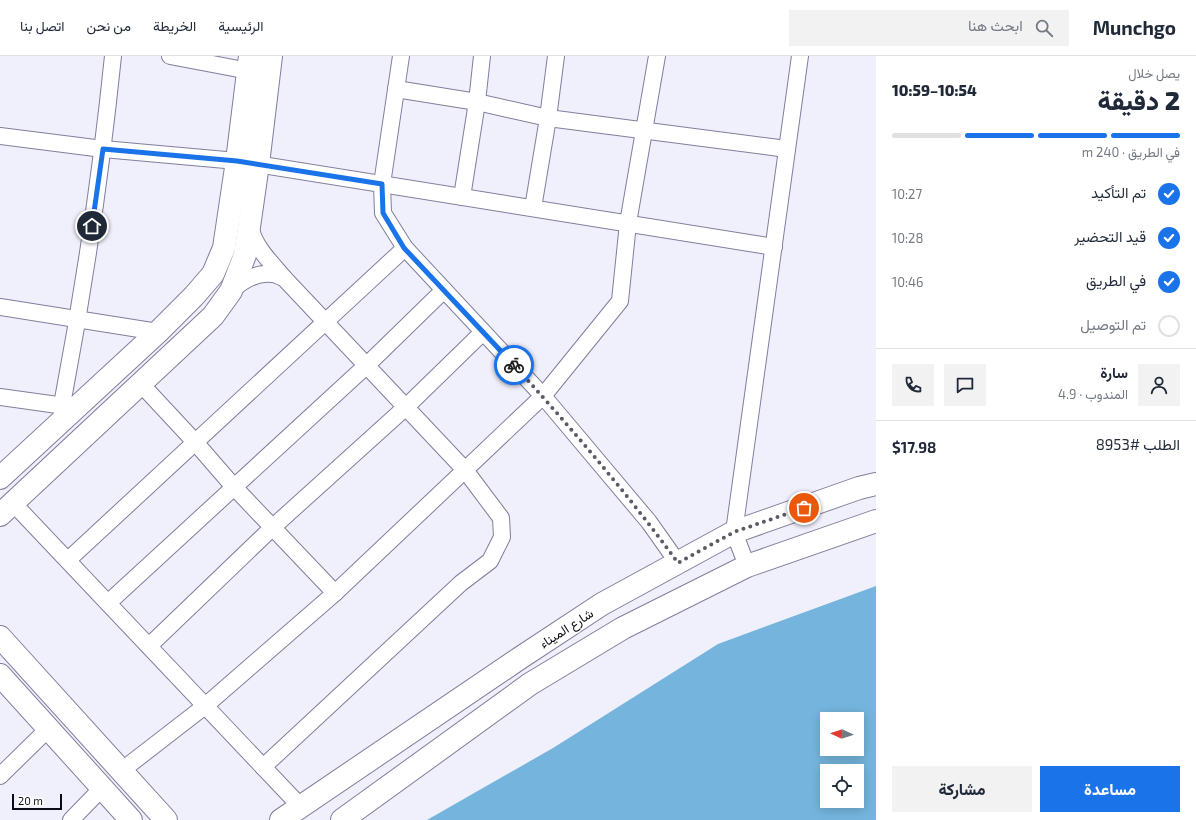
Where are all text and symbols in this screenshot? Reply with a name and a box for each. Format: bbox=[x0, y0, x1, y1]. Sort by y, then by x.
search box bbox=[789, 10, 1069, 46]
text: ابحث هنا bbox=[968, 16, 1023, 34]
text: Munchgo bbox=[1093, 16, 1176, 39]
text: اتصل بنا bbox=[20, 17, 65, 34]
text: من نحن bbox=[87, 17, 131, 34]
text: الخريطة bbox=[153, 17, 196, 34]
text: الرئيسية bbox=[218, 17, 264, 34]
icon: search bbox=[1033, 17, 1055, 39]
text: يصل خلال bbox=[1128, 65, 1180, 81]
text: 10:54–10:59 bbox=[892, 81, 977, 99]
text: 2 دقيقة bbox=[1098, 84, 1180, 115]
text: في الطريق · 240 m bbox=[1082, 144, 1180, 160]
text: تم التأكيد bbox=[1091, 183, 1146, 201]
icon: check bbox=[1158, 183, 1180, 205]
text: 10:27 bbox=[892, 186, 922, 202]
pin bbox=[75, 209, 109, 243]
icon: home bbox=[81, 215, 103, 237]
text: قيد التحضير bbox=[1074, 227, 1146, 245]
icon: check bbox=[1158, 227, 1180, 249]
text: 10:28 bbox=[892, 230, 923, 246]
text: في الطريق bbox=[1086, 271, 1146, 289]
icon: check bbox=[1158, 271, 1180, 293]
text: 10:46 bbox=[892, 274, 924, 290]
text: تم التوصيل bbox=[1080, 315, 1146, 333]
courier bbox=[494, 345, 534, 385]
icon: bike bbox=[503, 354, 525, 376]
text: سارة bbox=[1100, 363, 1128, 381]
button: phone bbox=[892, 364, 934, 406]
button: chat bbox=[944, 364, 986, 406]
button: person bbox=[1138, 364, 1180, 406]
text: المندوب · 4.9 bbox=[1058, 386, 1128, 402]
text: الطلب #8953 bbox=[1096, 435, 1180, 453]
text: $17.98 bbox=[892, 438, 936, 456]
pin bbox=[787, 491, 821, 525]
icon: bag bbox=[793, 497, 815, 519]
street label: شارع الميناء bbox=[536, 605, 597, 653]
north arrow bbox=[820, 712, 864, 756]
map controls bbox=[820, 712, 864, 808]
button: locate bbox=[820, 764, 864, 808]
button: مشاركة bbox=[892, 766, 1032, 812]
button: مساعدة bbox=[1040, 766, 1180, 812]
scale bar bbox=[12, 792, 62, 811]
text: 20 m bbox=[18, 794, 43, 807]

